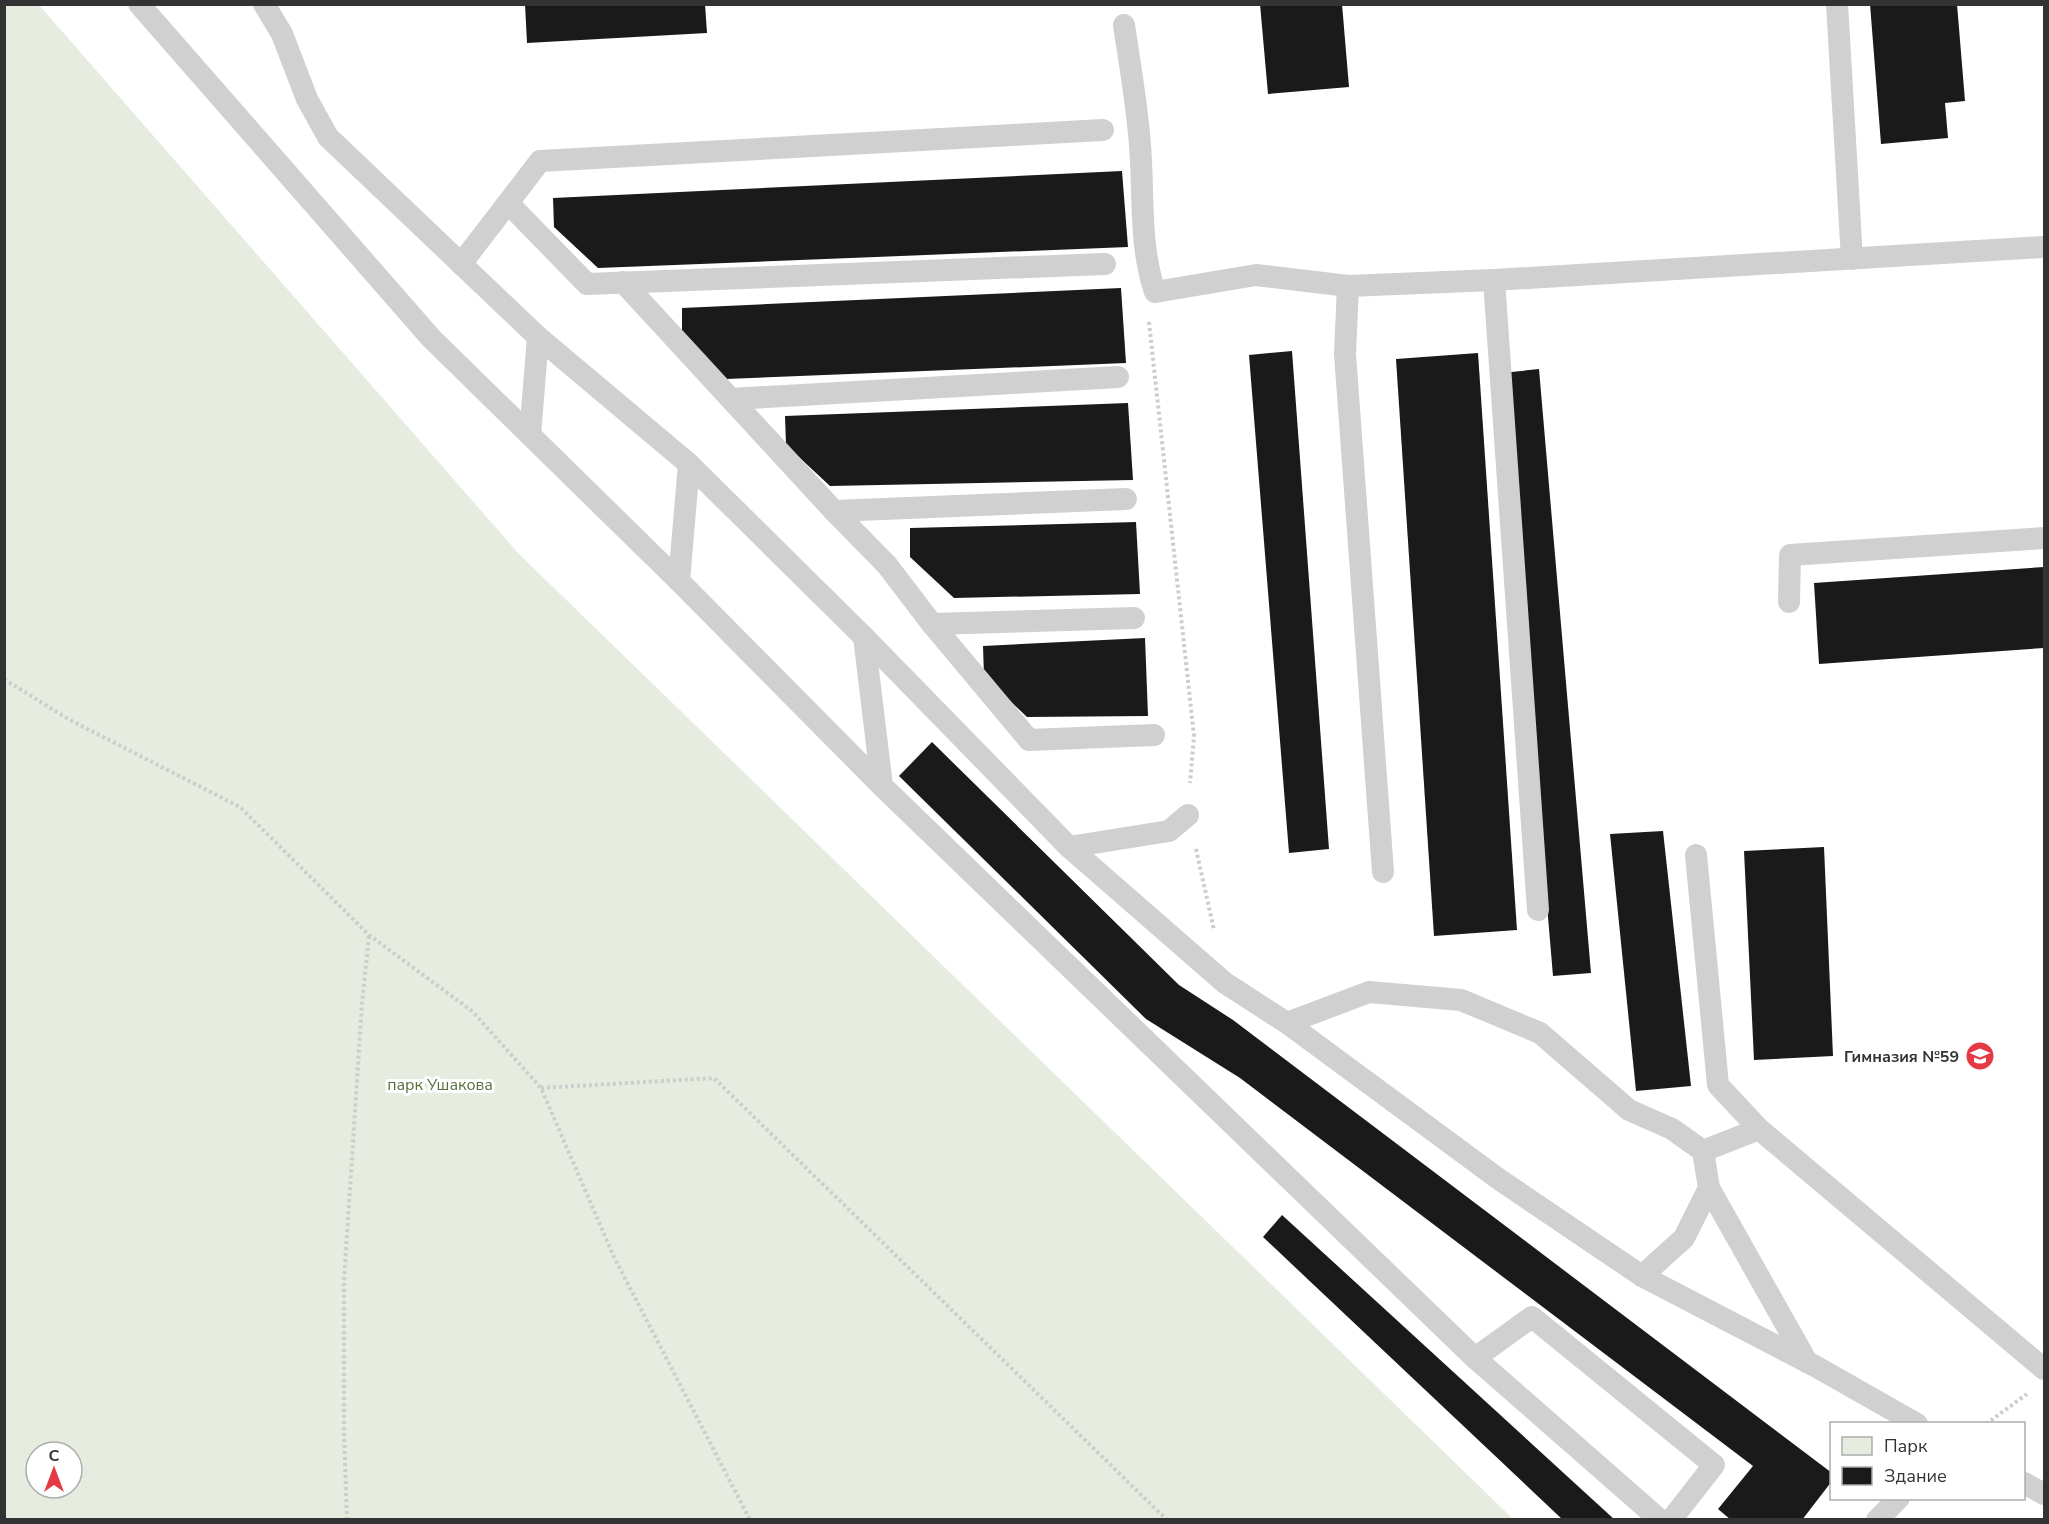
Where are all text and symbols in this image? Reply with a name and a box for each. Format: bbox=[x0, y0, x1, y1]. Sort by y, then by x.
school or university icon: Гимназия №59 bbox=[1964, 1040, 1996, 1072]
place label: Гимназия №59 bbox=[1844, 1046, 1959, 1068]
park label: парк Ушакова bbox=[387, 1074, 493, 1096]
legend bbox=[1830, 1422, 2025, 1500]
text: Парк bbox=[1884, 1434, 1928, 1458]
north arrow bbox=[24, 1440, 84, 1500]
text: С bbox=[49, 1445, 60, 1467]
text: Здание bbox=[1884, 1464, 1947, 1488]

